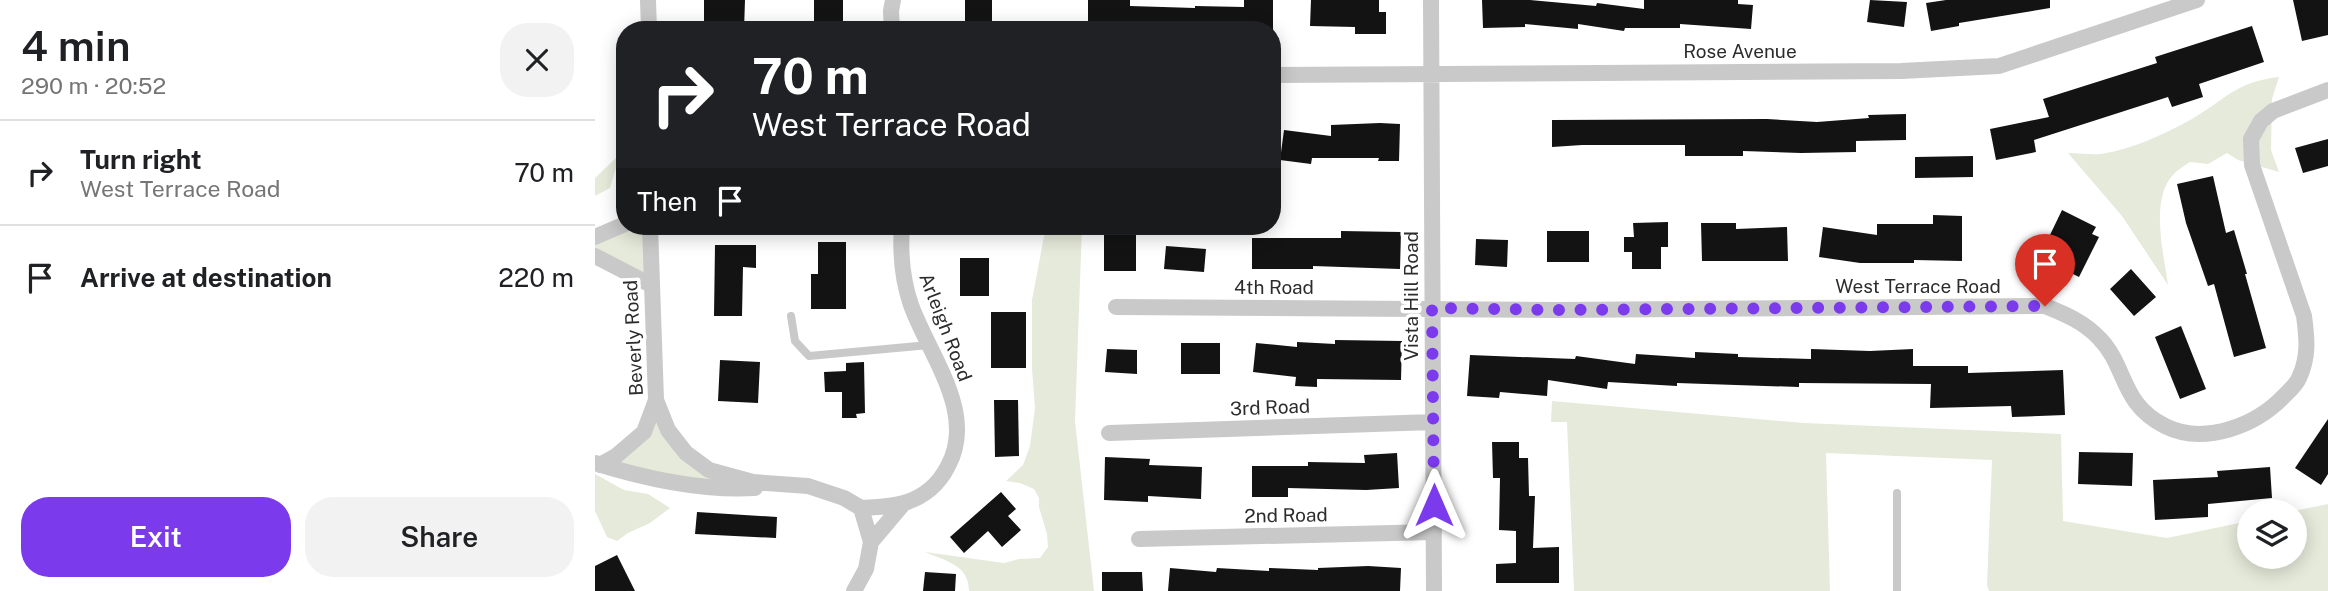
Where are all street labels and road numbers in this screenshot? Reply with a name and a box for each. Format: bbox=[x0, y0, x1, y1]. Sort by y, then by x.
street label: Rose Avenue bbox=[1683, 40, 1797, 62]
street label: Vista Hill Road bbox=[1400, 231, 1422, 361]
street label: Arleigh Road bbox=[915, 270, 977, 384]
street label: West Terrace Road bbox=[1835, 275, 2001, 297]
street label: 4th Road bbox=[1234, 276, 1314, 298]
street label: Beverly Road bbox=[619, 279, 647, 397]
street label: 3rd Road bbox=[1230, 395, 1310, 419]
street label: 2nd Road bbox=[1244, 503, 1328, 527]

